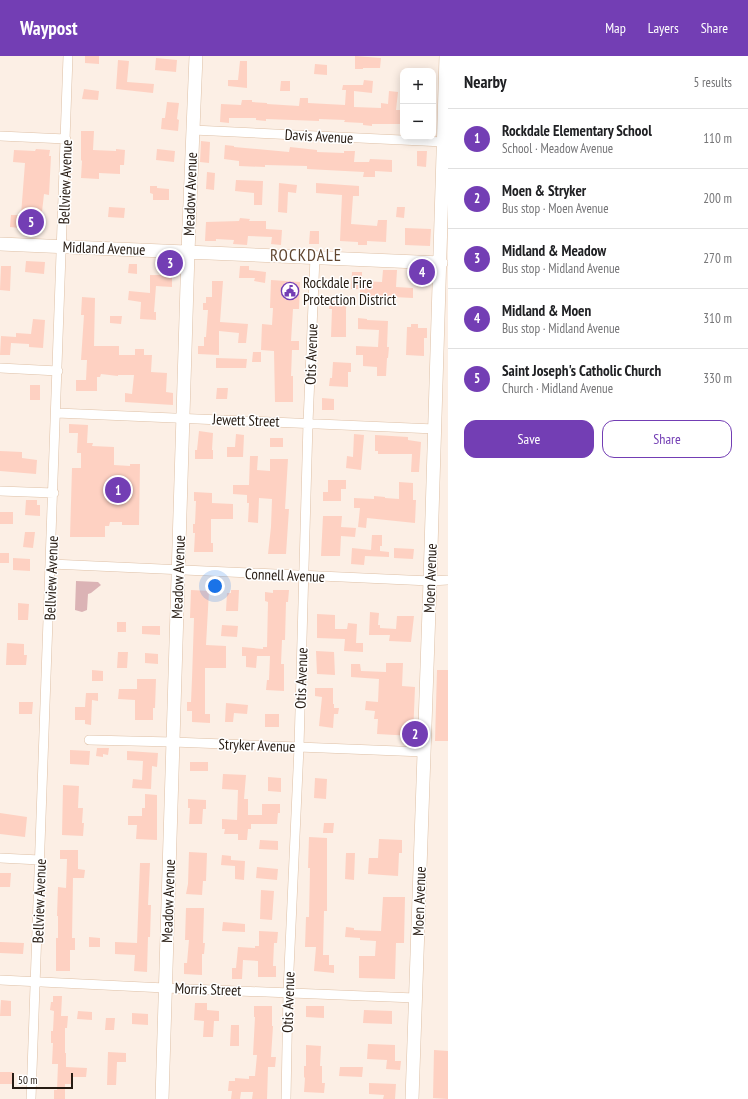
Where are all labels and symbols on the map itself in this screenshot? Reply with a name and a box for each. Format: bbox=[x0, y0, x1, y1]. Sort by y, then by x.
street label: Davis Avenue bbox=[284, 125, 354, 147]
street label: Bellview Avenue bbox=[54, 139, 76, 225]
street label: Meadow Avenue bbox=[179, 152, 201, 236]
pin: 5 bbox=[18, 207, 44, 237]
street label: Midland Avenue bbox=[62, 237, 146, 259]
district label: ROCKDALE bbox=[270, 244, 342, 266]
pin: 3 bbox=[157, 248, 183, 278]
pin: 4 bbox=[409, 257, 435, 287]
place label: Rockdale Fire Protection District bbox=[303, 273, 396, 309]
public building icon: Rockdale Fire Protection District bbox=[280, 281, 300, 301]
street label: Otis Avenue bbox=[300, 323, 322, 385]
street label: Jewett Street bbox=[211, 409, 280, 431]
pin: 1 bbox=[105, 475, 131, 505]
street label: Bellview Avenue bbox=[40, 535, 62, 621]
street label: Meadow Avenue bbox=[167, 535, 189, 619]
street label: Moen Avenue bbox=[419, 543, 441, 613]
street label: Connell Avenue bbox=[245, 564, 325, 586]
your location bbox=[205, 576, 225, 596]
street label: Otis Avenue bbox=[290, 647, 312, 709]
pin: 2 bbox=[402, 719, 428, 749]
street label: Stryker Avenue bbox=[218, 734, 296, 756]
street label: Bellview Avenue bbox=[28, 858, 50, 944]
street label: Meadow Avenue bbox=[157, 859, 179, 943]
street label: Moen Avenue bbox=[408, 866, 430, 936]
street label: Otis Avenue bbox=[277, 971, 299, 1033]
street label: Morris Street bbox=[174, 978, 242, 1000]
scale bar bbox=[12, 1071, 73, 1090]

